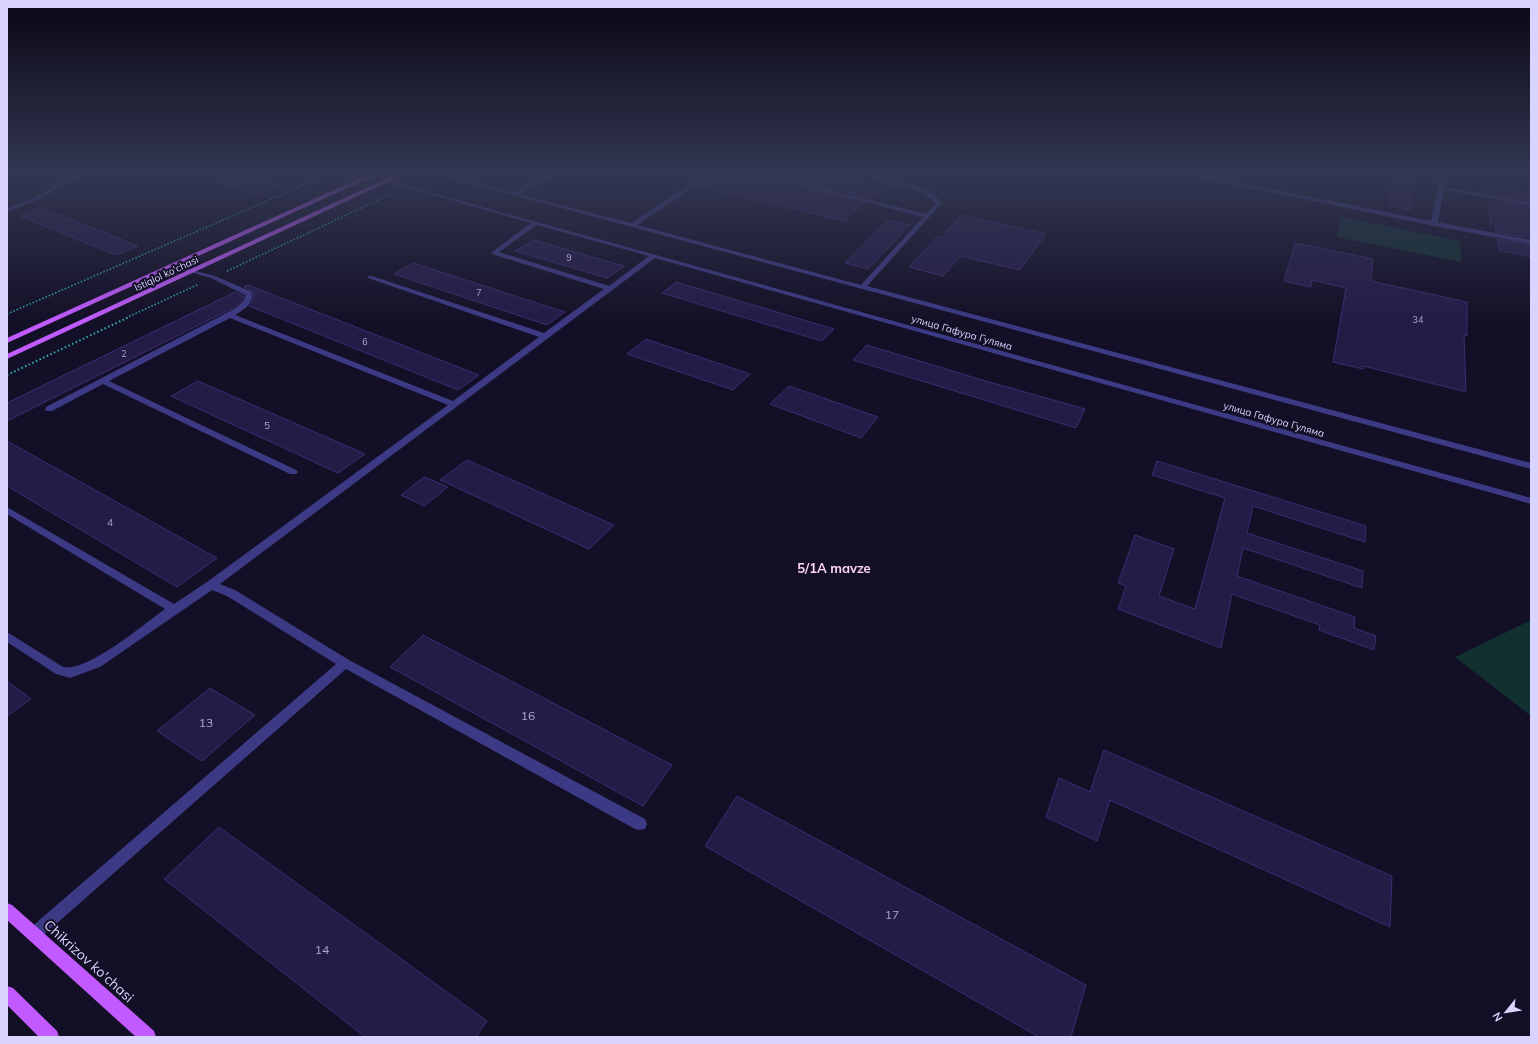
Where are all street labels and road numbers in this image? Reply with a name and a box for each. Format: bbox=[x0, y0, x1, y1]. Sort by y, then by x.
street label: Istiqlol ko'chasi bbox=[132, 253, 200, 294]
street label: улица Гафура Гуляма bbox=[910, 312, 1014, 353]
street label: улица Гафура Гуляма bbox=[1222, 399, 1326, 440]
street label: Chikrizov ko'chasi bbox=[40, 916, 138, 1006]

